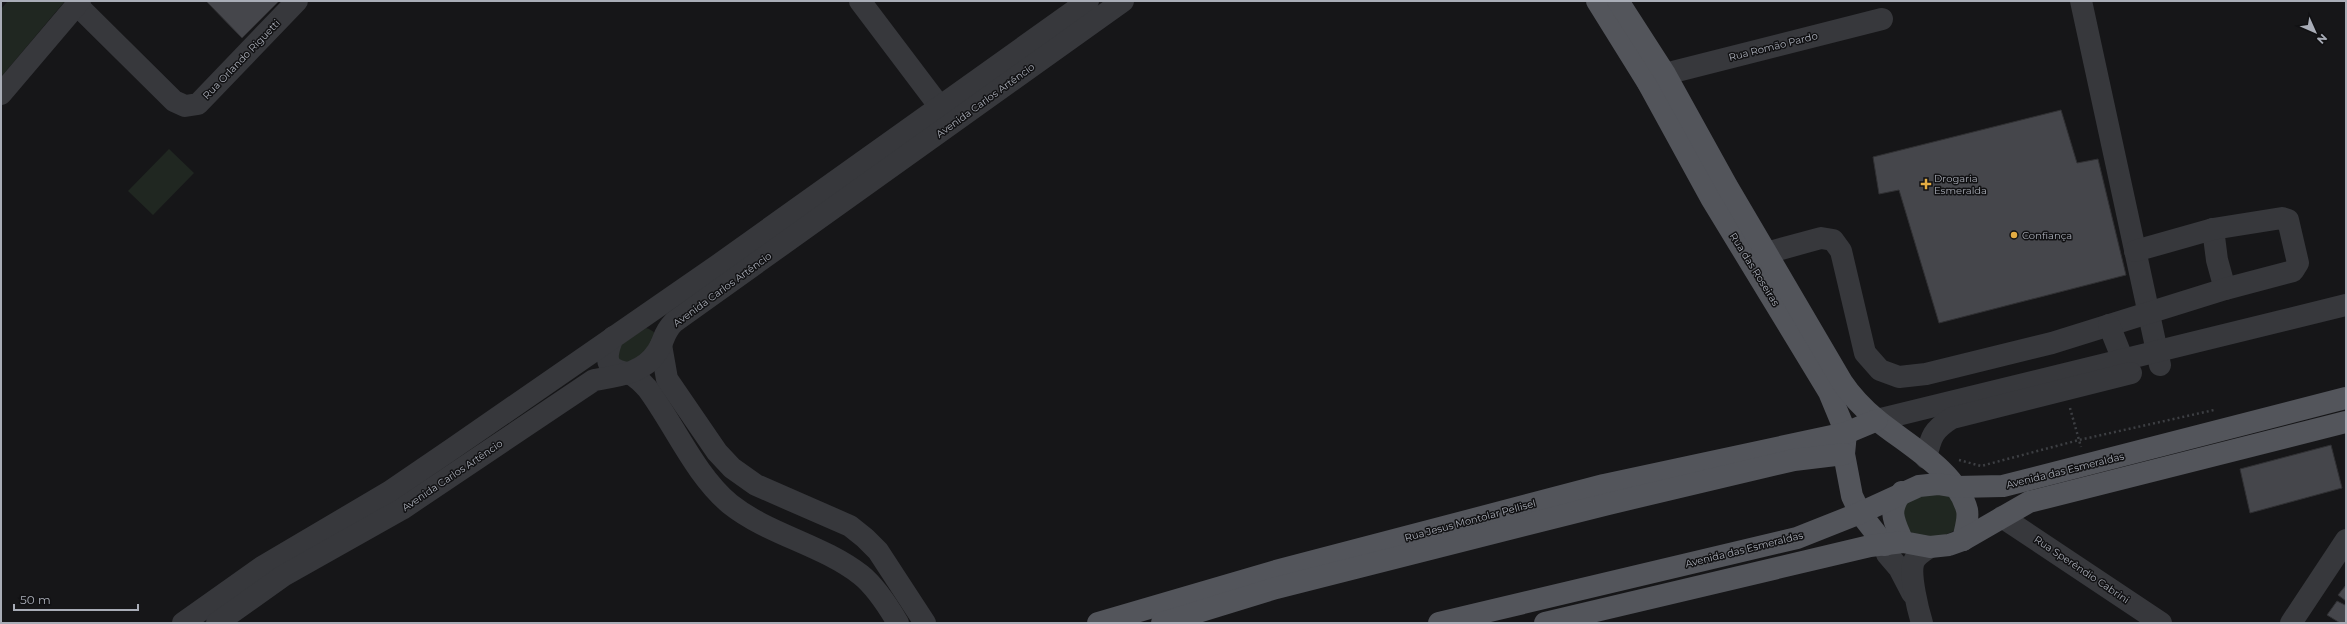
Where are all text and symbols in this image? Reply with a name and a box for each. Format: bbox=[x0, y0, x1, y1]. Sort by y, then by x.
north arrow bbox=[2295, 12, 2335, 52]
street label: Rua Orlando Riguetti bbox=[200, 17, 283, 102]
street label: Rua Romão Pardo bbox=[1727, 29, 1819, 64]
text: N bbox=[2314, 31, 2330, 47]
street label: Avenida Carlos Artêncio bbox=[933, 60, 1037, 141]
place label: Drogaria Esmeralda bbox=[1934, 172, 1987, 197]
marker: Drogaria Esmeralda bbox=[1921, 179, 1931, 189]
place label: Confiança bbox=[2022, 229, 2072, 242]
street label: Rua das Roseiras bbox=[1727, 230, 1782, 308]
marker: Confiança bbox=[2009, 230, 2019, 240]
street label: Avenida Carlos Artêncio bbox=[670, 249, 774, 330]
street label: Avenida Carlos Artêncio bbox=[399, 437, 505, 514]
street label: Avenida das Esmeraldas bbox=[2005, 450, 2126, 491]
street label: Rua Jesus Montolar Pellisel bbox=[1403, 497, 1537, 544]
street label: Avenida das Esmeraldas bbox=[1684, 529, 1805, 570]
street label: Rua Sperêndio Cabrini bbox=[2032, 533, 2132, 606]
scale bar bbox=[14, 586, 138, 612]
text: 50 m bbox=[20, 592, 51, 607]

